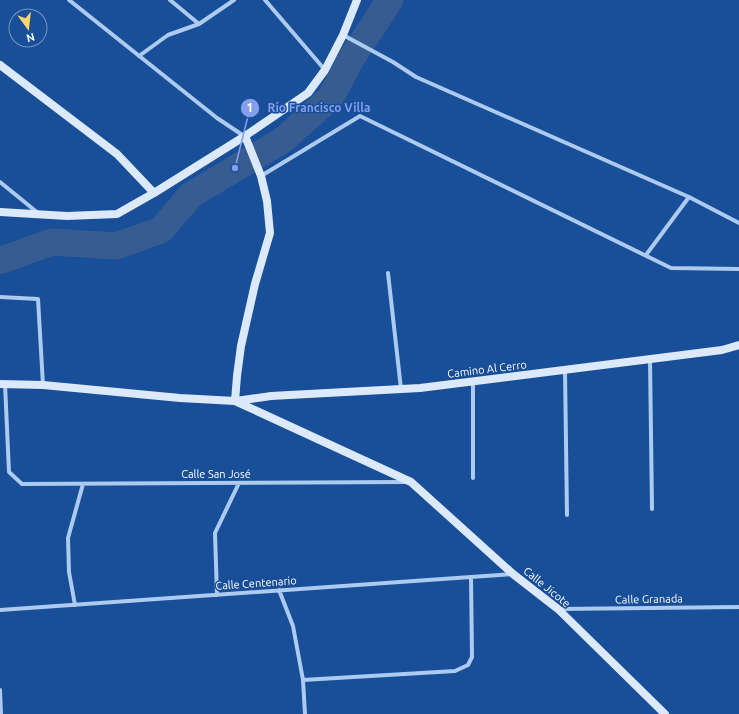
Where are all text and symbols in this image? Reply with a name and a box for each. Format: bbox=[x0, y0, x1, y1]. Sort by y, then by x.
north arrow bbox=[8, 8, 48, 48]
text: N bbox=[25, 31, 36, 45]
callout: Río Francisco Villa bbox=[240, 96, 379, 120]
text: 1 bbox=[247, 101, 253, 114]
text: Río Francisco Villa bbox=[268, 101, 370, 114]
street label: Camino Al Cerro bbox=[447, 358, 527, 380]
street label: Calle San José bbox=[181, 468, 251, 480]
street label: Calle Jicote bbox=[521, 564, 573, 610]
street label: Calle Centenario bbox=[215, 574, 297, 592]
street label: Calle Granada bbox=[615, 592, 683, 606]

